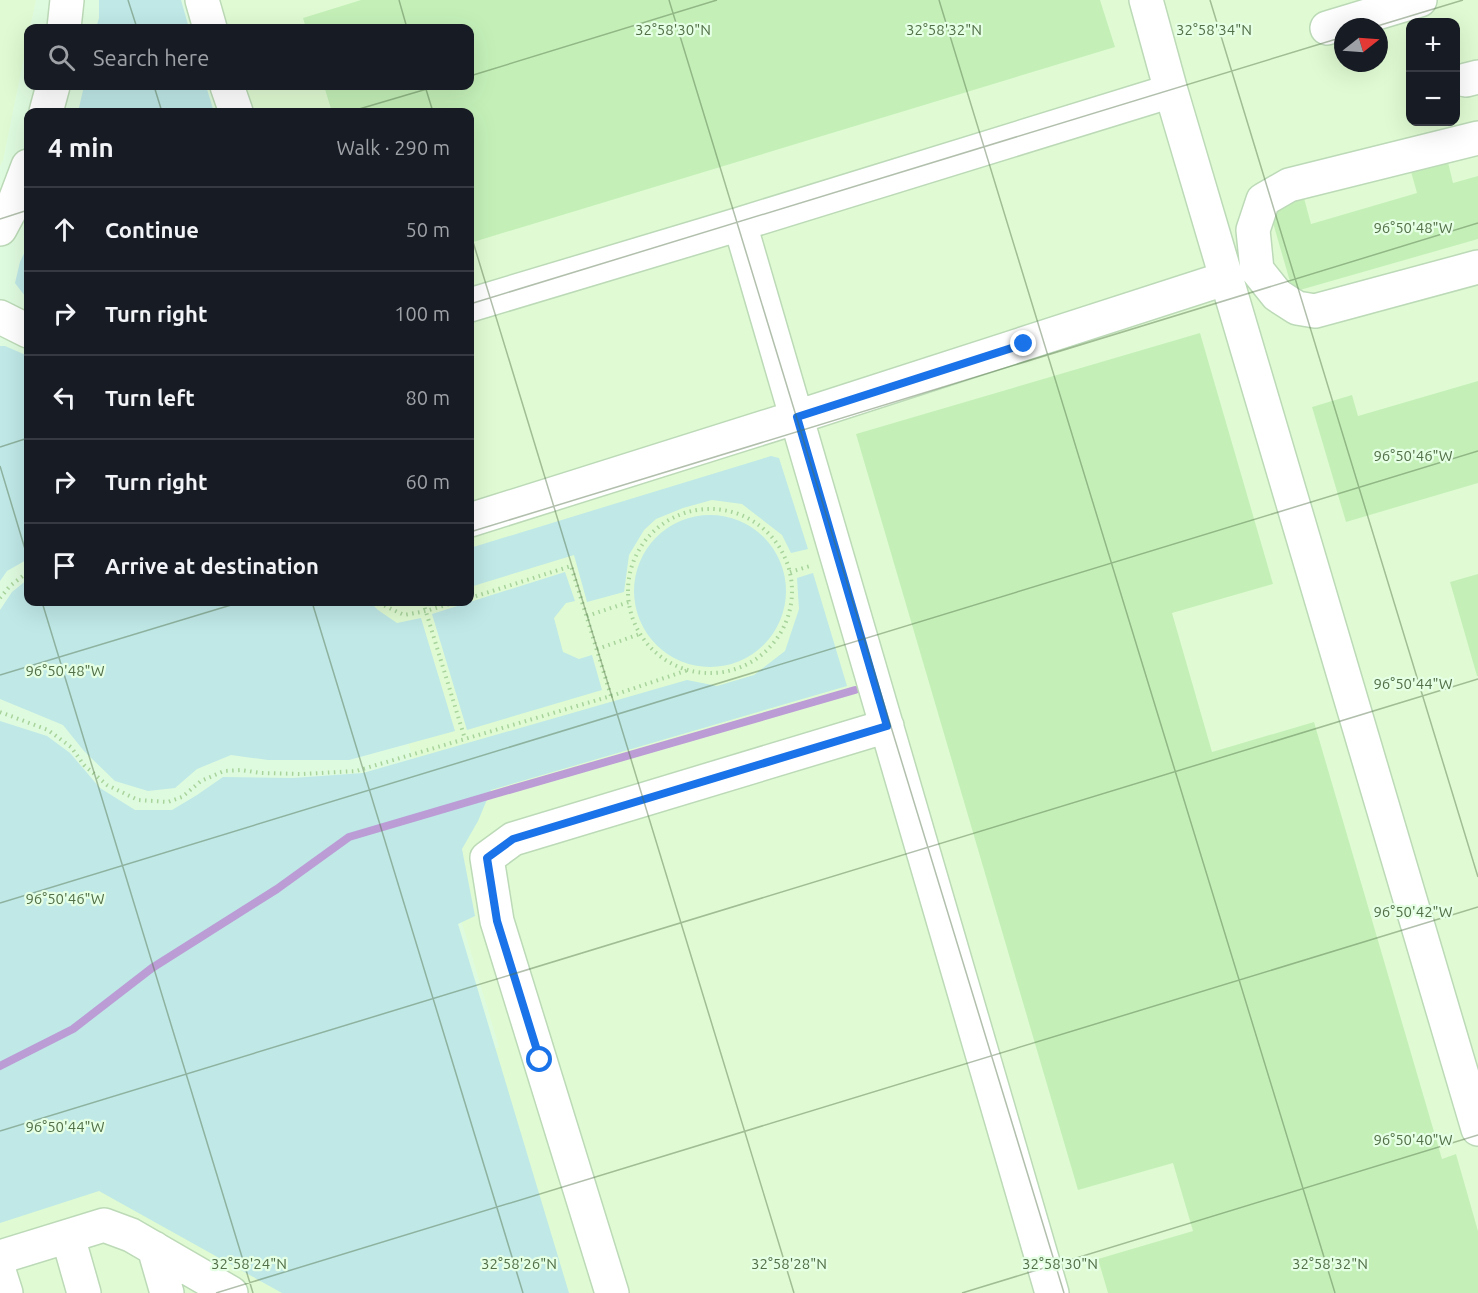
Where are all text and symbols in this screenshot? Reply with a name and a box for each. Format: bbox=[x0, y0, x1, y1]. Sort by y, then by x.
north arrow bbox=[1334, 18, 1388, 72]
map controls bbox=[1406, 18, 1460, 126]
button: + bbox=[1406, 18, 1460, 72]
text: 32°58'30"N bbox=[635, 21, 711, 38]
text: 32°58'32"N bbox=[906, 21, 982, 38]
text: 32°58'34"N bbox=[1176, 21, 1252, 38]
search box bbox=[24, 24, 474, 90]
icon: search bbox=[45, 41, 78, 74]
text: Search here bbox=[93, 45, 209, 70]
button: − bbox=[1406, 72, 1460, 126]
text: 4 min bbox=[48, 133, 114, 162]
text: Walk · 290 m bbox=[337, 136, 450, 159]
icon: ahead bbox=[48, 213, 81, 246]
text: Continue bbox=[105, 217, 199, 242]
text: 50 m bbox=[406, 218, 450, 241]
text: 96°50'48"W bbox=[1373, 219, 1453, 236]
icon: right bbox=[48, 297, 81, 330]
text: Turn right bbox=[105, 301, 207, 326]
text: 100 m bbox=[394, 302, 450, 325]
route end bbox=[1010, 330, 1036, 356]
icon: left bbox=[48, 381, 81, 414]
text: Turn left bbox=[105, 385, 195, 410]
text: 80 m bbox=[406, 386, 450, 409]
text: 96°50'46"W bbox=[1373, 447, 1453, 464]
icon: right bbox=[48, 465, 81, 498]
text: Turn right bbox=[105, 469, 207, 494]
text: 60 m bbox=[406, 470, 450, 493]
icon: arrive bbox=[48, 549, 81, 582]
text: Arrive at destination bbox=[105, 553, 319, 578]
text: 96°50'48"W bbox=[25, 662, 105, 679]
text: 96°50'44"W bbox=[1373, 675, 1453, 692]
text: 96°50'46"W bbox=[25, 890, 105, 907]
text: 96°50'42"W bbox=[1373, 903, 1453, 920]
route start bbox=[526, 1046, 552, 1072]
text: 96°50'44"W bbox=[25, 1118, 105, 1135]
text: 96°50'40"W bbox=[1373, 1131, 1453, 1148]
text: 32°58'24"N bbox=[211, 1255, 287, 1272]
text: 32°58'26"N bbox=[481, 1255, 557, 1272]
text: 32°58'28"N bbox=[751, 1255, 827, 1272]
text: 32°58'30"N bbox=[1022, 1255, 1098, 1272]
text: 32°58'32"N bbox=[1292, 1255, 1368, 1272]

